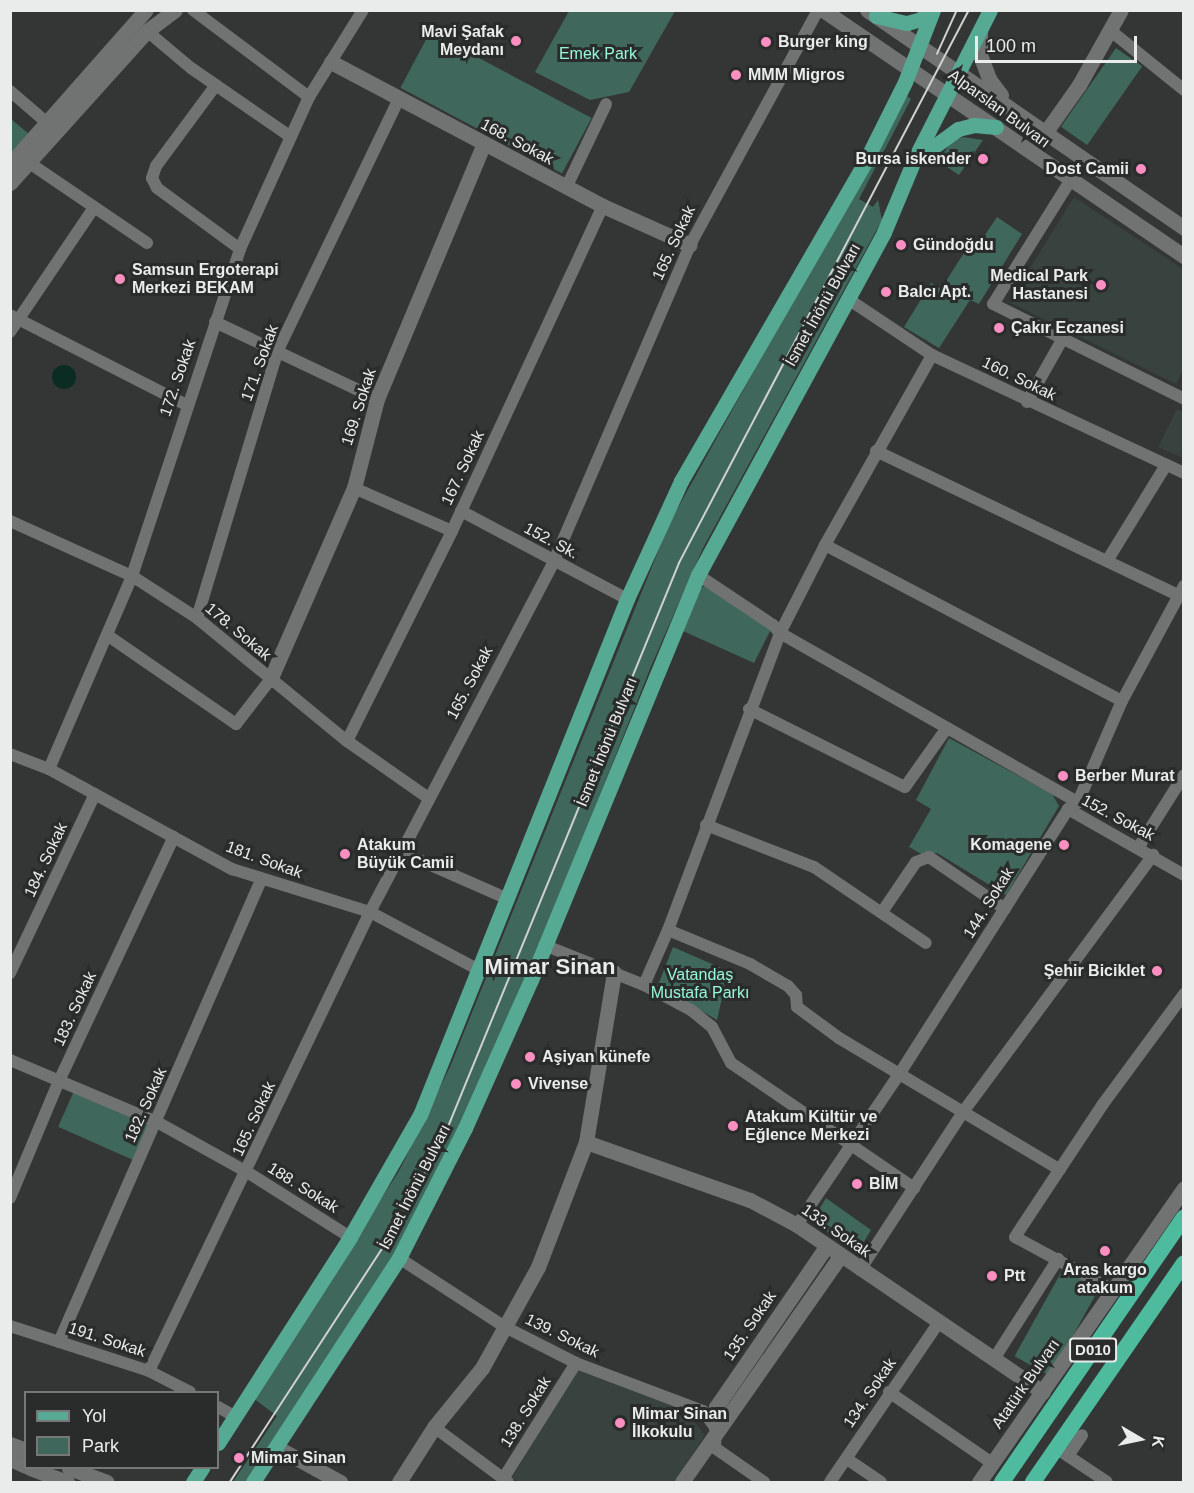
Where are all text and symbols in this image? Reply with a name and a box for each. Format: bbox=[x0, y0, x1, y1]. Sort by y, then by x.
place label: Mavi Şafak Meydanı bbox=[421, 22, 504, 60]
scale bar bbox=[978, 24, 1140, 62]
place label: Burger king bbox=[778, 32, 868, 52]
marker: Mavi Şafak Meydanı bbox=[509, 34, 523, 48]
marker: Burger king bbox=[759, 35, 773, 49]
text: 100 m bbox=[986, 36, 1036, 56]
park label: Emek Park bbox=[559, 44, 637, 64]
place label: MMM Migros bbox=[748, 65, 845, 85]
street label: Alparslan Bulvarı bbox=[944, 66, 1054, 152]
marker: MMM Migros bbox=[729, 68, 743, 82]
street label: 168. Sokak bbox=[477, 115, 557, 169]
place label: Bursa iskender bbox=[855, 149, 971, 169]
marker: Bursa iskender bbox=[976, 152, 990, 166]
place label: Dost Camii bbox=[1045, 159, 1129, 179]
marker: Dost Camii bbox=[1134, 162, 1148, 176]
street label: 165. Sokak bbox=[648, 203, 700, 283]
place label: Gündoğdu bbox=[913, 235, 994, 255]
marker: Gündoğdu bbox=[894, 238, 908, 252]
street label: İsmet İnönü Bulvarı bbox=[781, 240, 865, 370]
place label: Samsun Ergoterapi Merkezi BEKAM bbox=[132, 260, 279, 298]
place label: Medical Park Hastanesi bbox=[990, 266, 1088, 304]
marker: Samsun Ergoterapi Merkezi BEKAM bbox=[113, 272, 127, 286]
marker: Medical Park Hastanesi bbox=[1092, 276, 1110, 294]
place label: Balcı Apt. bbox=[898, 282, 972, 302]
marker: Balcı Apt. bbox=[879, 285, 893, 299]
place label: Çakır Eczanesi bbox=[1011, 318, 1124, 338]
marker: Çakır Eczanesi bbox=[992, 321, 1006, 335]
street label: 171. Sokak bbox=[237, 322, 283, 404]
street label: 172. Sokak bbox=[156, 337, 200, 419]
street label: 160. Sokak bbox=[979, 353, 1059, 405]
street label: 169. Sokak bbox=[338, 366, 380, 448]
street label: 167. Sokak bbox=[437, 428, 489, 508]
street label: 152. Sk. bbox=[521, 519, 581, 563]
street label: 178. Sokak bbox=[201, 599, 275, 665]
street label: 165. Sokak bbox=[443, 643, 497, 723]
street label: İsmet İnönü Bulvarı bbox=[572, 675, 642, 809]
place label: Berber Murat bbox=[1075, 766, 1175, 786]
marker: Berber Murat bbox=[1056, 769, 1070, 783]
street label: 152. Sokak bbox=[1078, 791, 1158, 845]
street label: 184. Sokak bbox=[20, 820, 72, 900]
place label: Atakum Büyük Camii bbox=[357, 835, 454, 873]
place label: Komagene bbox=[970, 835, 1052, 855]
street label: 181. Sokak bbox=[223, 837, 305, 883]
marker: Komagene bbox=[1057, 838, 1071, 852]
marker: Atakum Büyük Camii bbox=[338, 847, 352, 861]
street label: 144. Sokak bbox=[960, 864, 1018, 942]
district label: Mimar Sinan bbox=[485, 954, 615, 980]
place label: Şehir Biciklet bbox=[1044, 961, 1145, 981]
marker: Şehir Biciklet bbox=[1150, 964, 1164, 978]
park label: Vatandaş Mustafa Parkı bbox=[651, 965, 749, 1003]
street label: 183. Sokak bbox=[49, 969, 101, 1049]
place label: Aşiyan künefe bbox=[542, 1047, 650, 1067]
marker: Aşiyan künefe bbox=[523, 1050, 537, 1064]
street label: 182. Sokak bbox=[121, 1065, 171, 1145]
place label: Vivense bbox=[528, 1074, 588, 1094]
marker: Vivense bbox=[509, 1077, 523, 1091]
street label: 165. Sokak bbox=[228, 1079, 280, 1159]
place label: Atakum Kültür ve Eğlence Merkezi bbox=[745, 1107, 877, 1145]
marker: Atakum Kültür ve Eğlence Merkezi bbox=[726, 1119, 740, 1133]
street label: İsmet İnönü Bulvarı bbox=[375, 1121, 455, 1253]
street label: 188. Sokak bbox=[264, 1159, 342, 1217]
place label: BİM bbox=[869, 1174, 898, 1194]
marker: BİM bbox=[850, 1177, 864, 1191]
street label: 133. Sokak bbox=[798, 1200, 874, 1262]
marker: Aras kargo atakum bbox=[1098, 1244, 1112, 1258]
place label: Aras kargo atakum bbox=[1063, 1260, 1147, 1298]
place label: Ptt bbox=[1004, 1266, 1025, 1286]
marker: Ptt bbox=[985, 1269, 999, 1283]
street label: 135. Sokak bbox=[720, 1287, 780, 1365]
street label: 139. Sokak bbox=[522, 1310, 602, 1362]
street label: 191. Sokak bbox=[66, 1319, 148, 1361]
street label: Atatürk Bulvarı bbox=[988, 1336, 1064, 1432]
road number: D010 bbox=[1069, 1338, 1117, 1362]
street label: 134. Sokak bbox=[840, 1354, 900, 1432]
street label: 138. Sokak bbox=[497, 1373, 555, 1451]
legend bbox=[24, 1391, 219, 1469]
place label: Mimar Sinan İlkokulu bbox=[632, 1404, 727, 1442]
text: Yol bbox=[82, 1406, 106, 1426]
north arrow bbox=[1110, 1409, 1170, 1469]
marker: Mimar Sinan İlkokulu bbox=[613, 1416, 627, 1430]
text: K bbox=[1149, 1435, 1168, 1449]
text: Park bbox=[82, 1436, 119, 1456]
place label: Mimar Sinan bbox=[251, 1448, 346, 1468]
marker: Mimar Sinan bbox=[232, 1451, 246, 1465]

